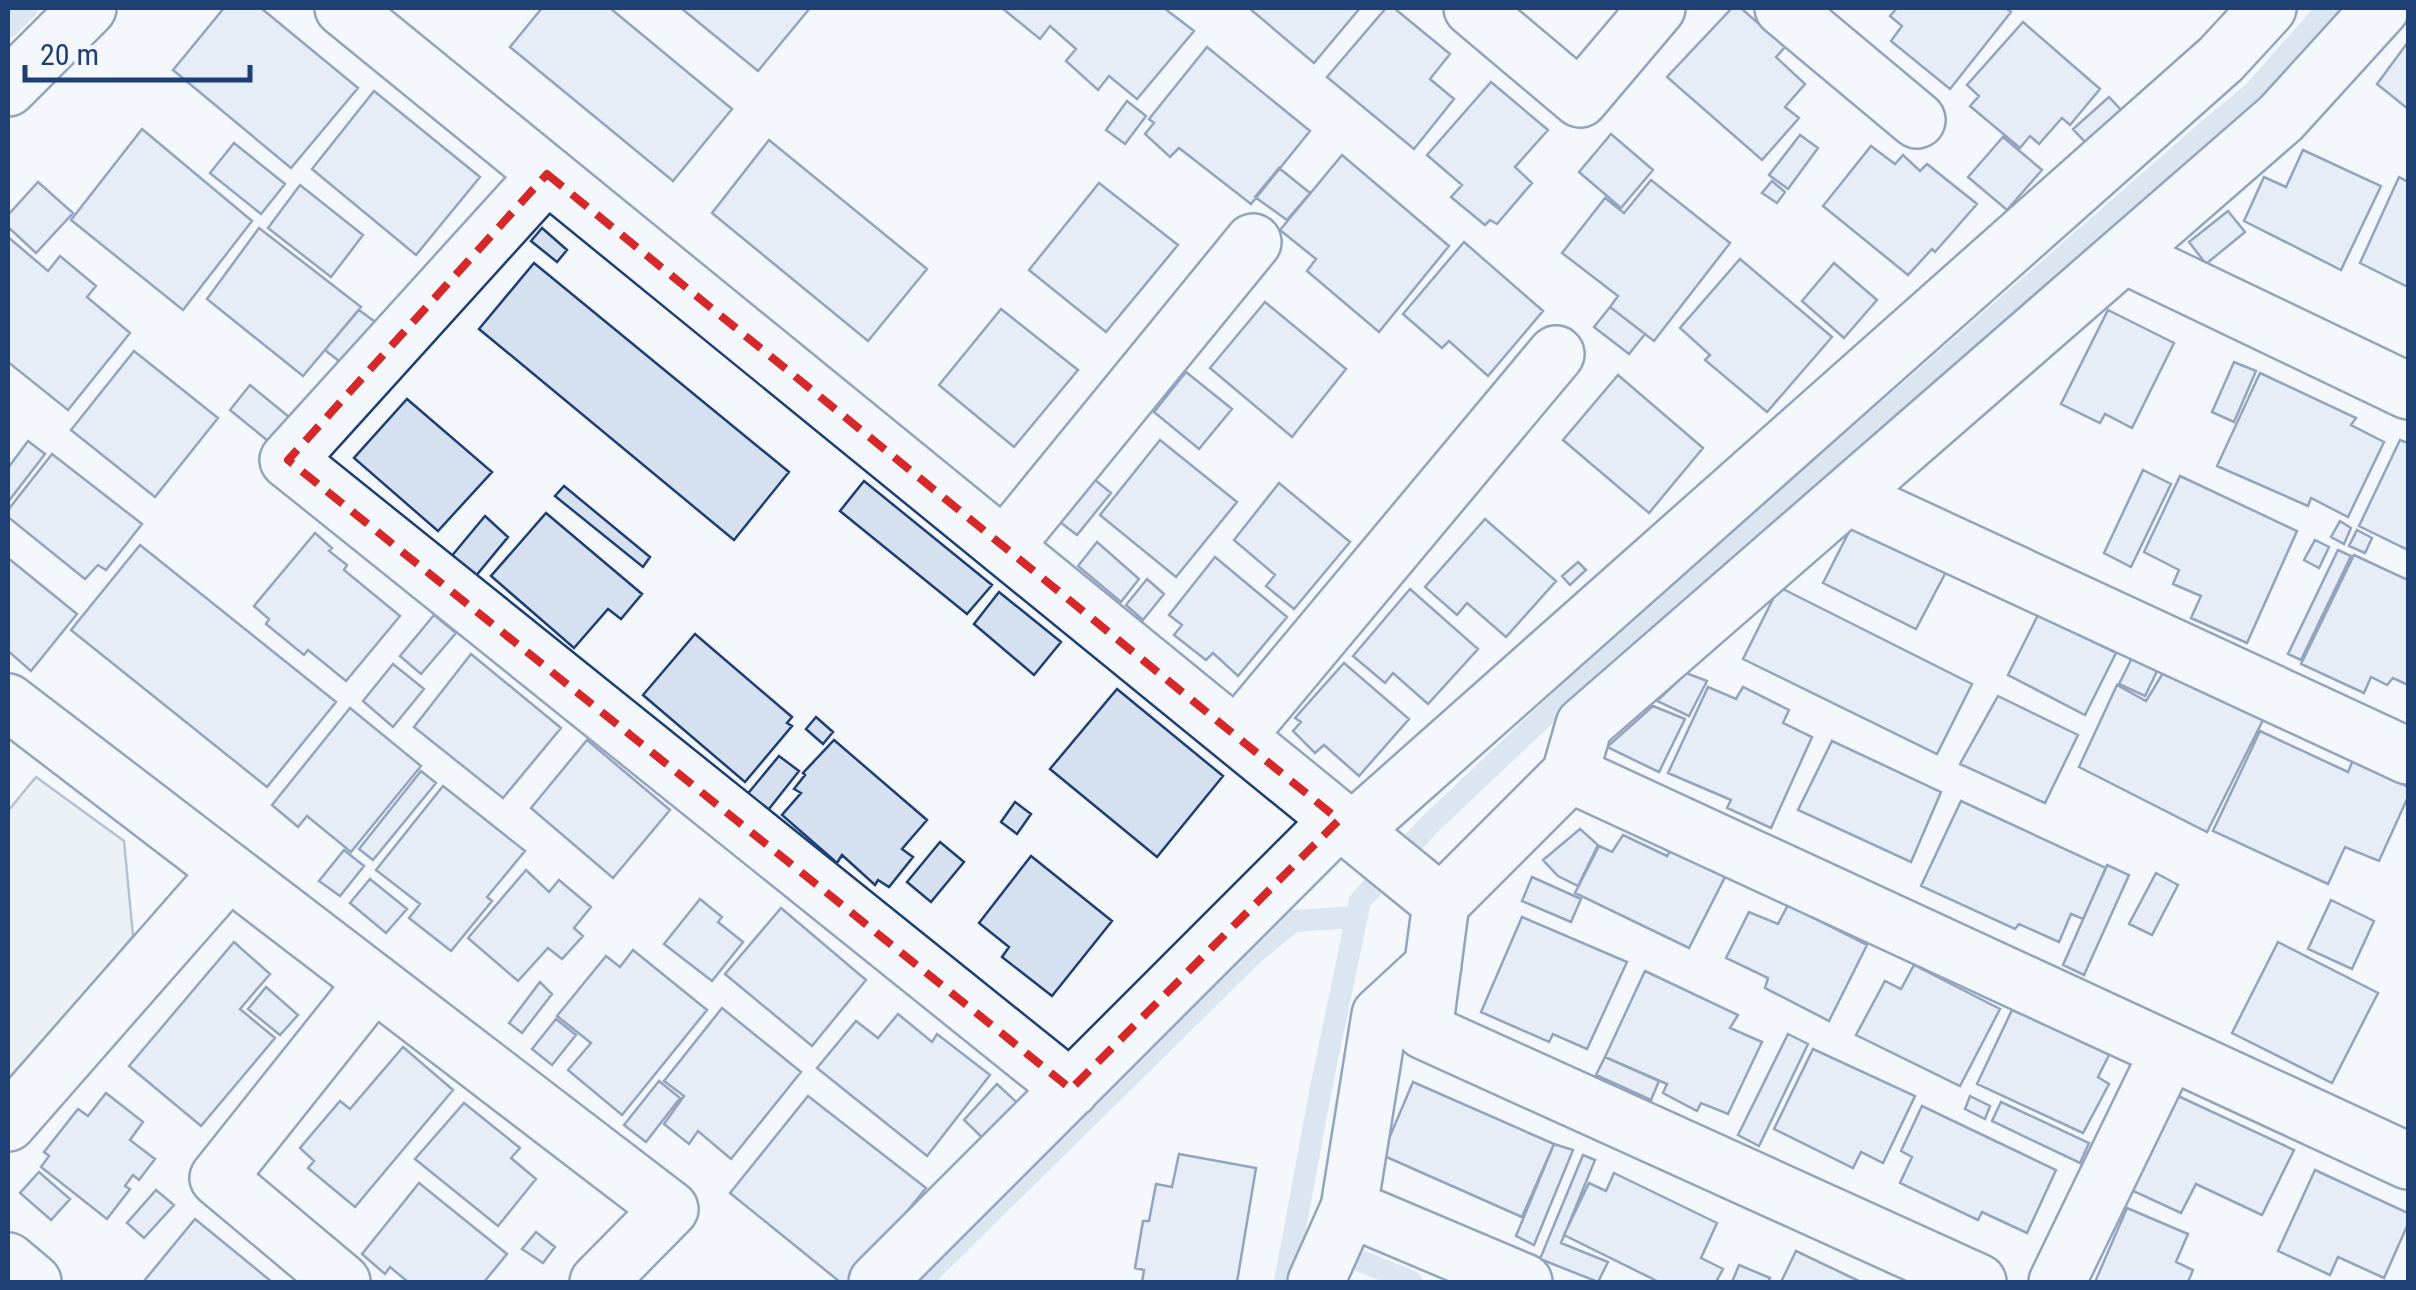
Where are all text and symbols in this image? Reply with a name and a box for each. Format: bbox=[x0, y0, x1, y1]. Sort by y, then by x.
scale bar bbox=[25, 20, 250, 82]
text: 20 m bbox=[40, 37, 99, 72]

